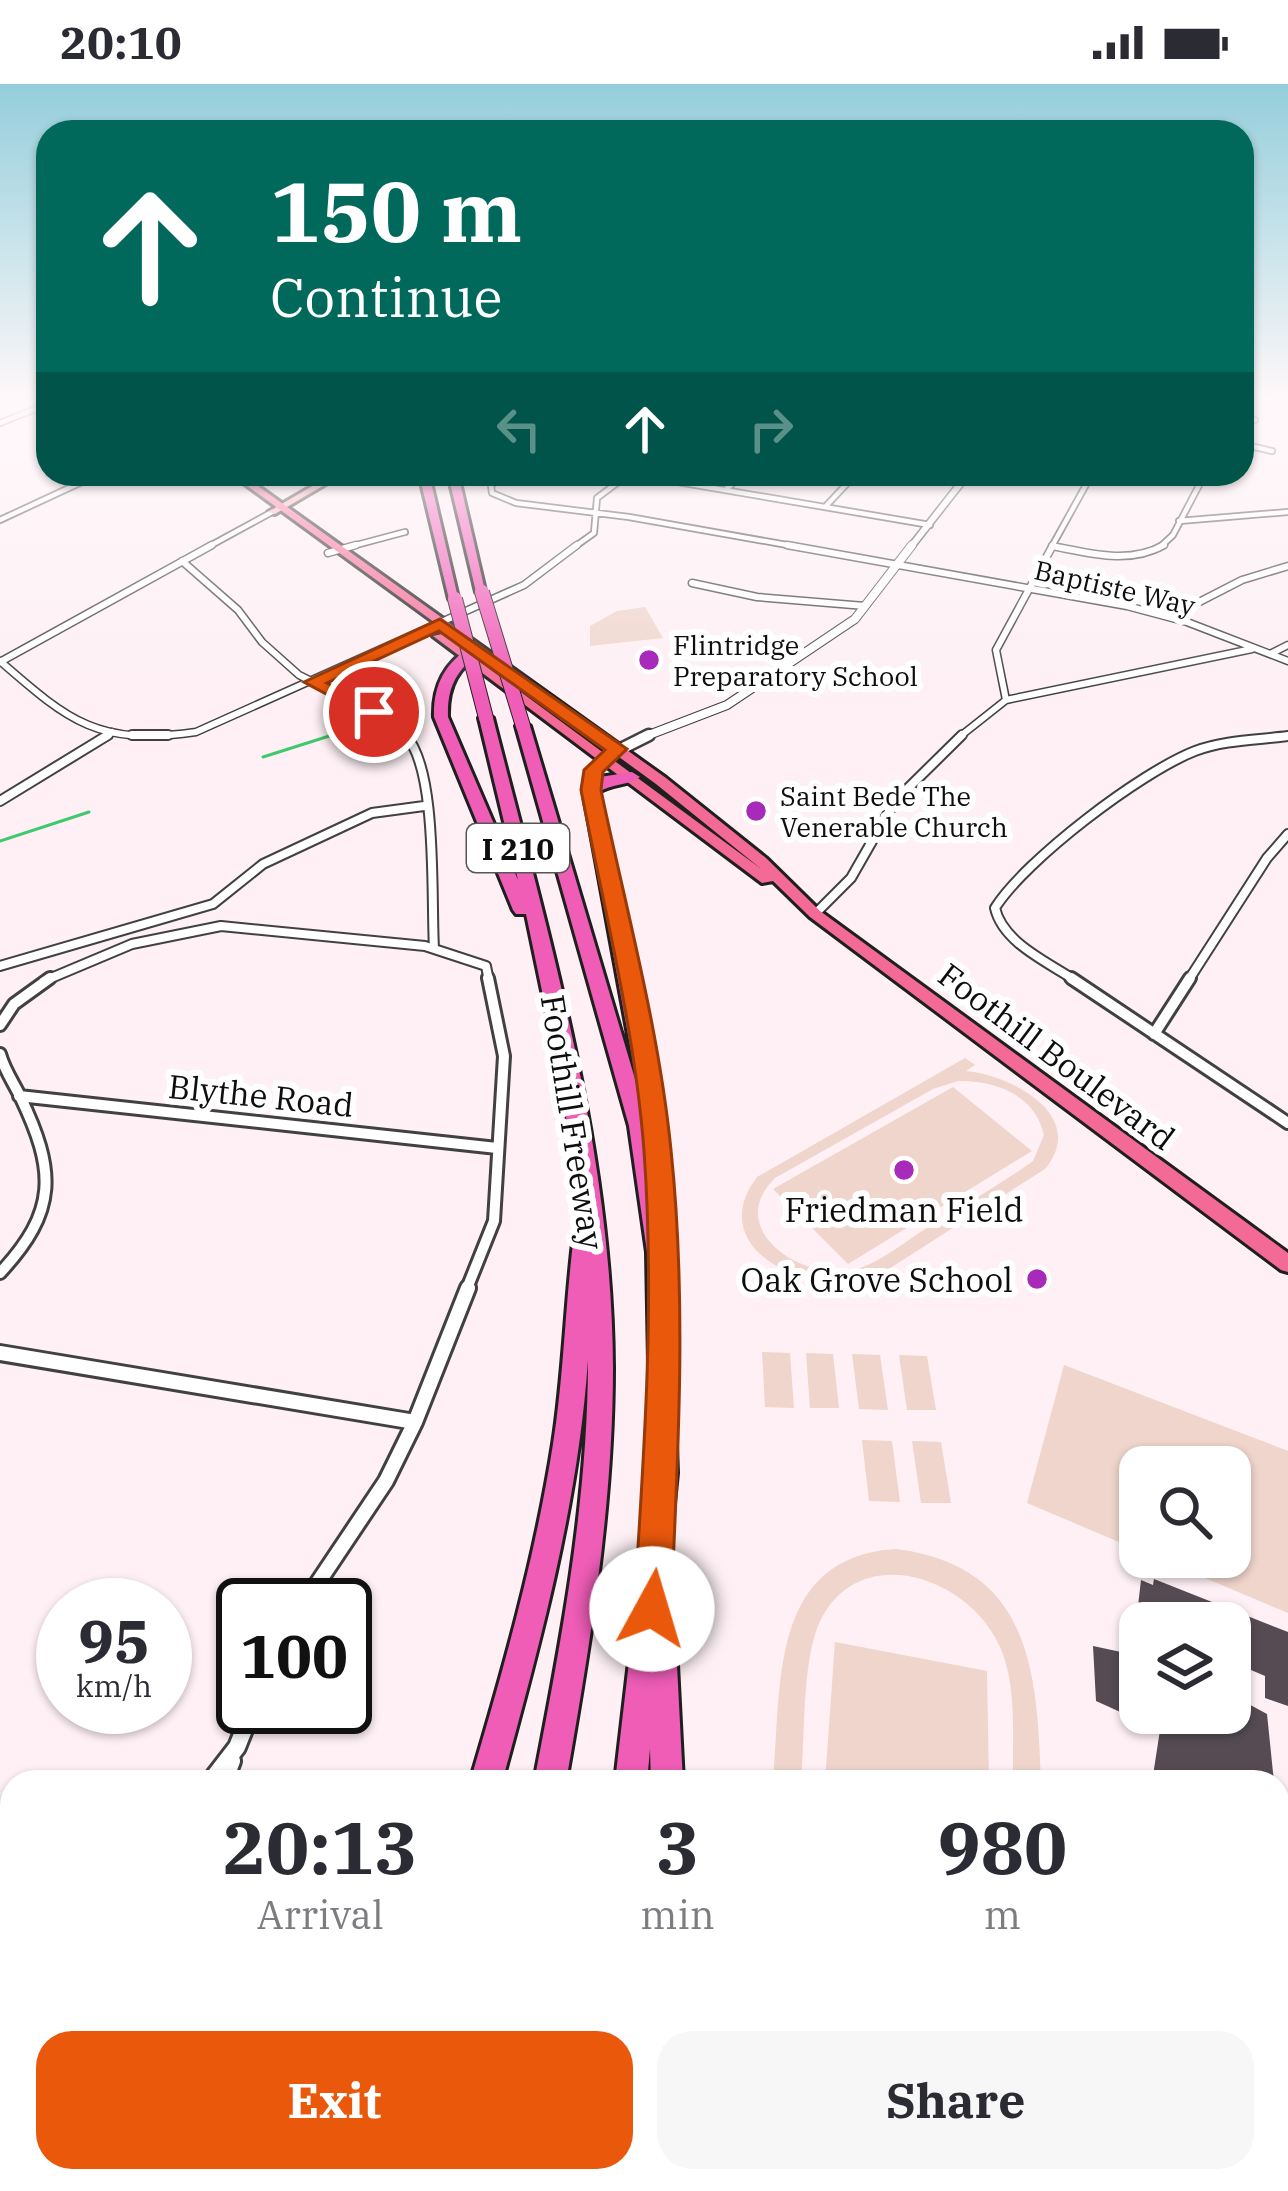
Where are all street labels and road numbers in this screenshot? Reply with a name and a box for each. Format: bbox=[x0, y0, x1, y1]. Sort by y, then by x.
street label: Baptiste Way bbox=[1031, 551, 1199, 623]
road number: I 210 bbox=[467, 824, 569, 872]
street label: Foothill Boulevard bbox=[930, 953, 1184, 1159]
street label: Foothill Freeway bbox=[532, 991, 614, 1253]
street label: Blythe Road bbox=[166, 1064, 356, 1126]

